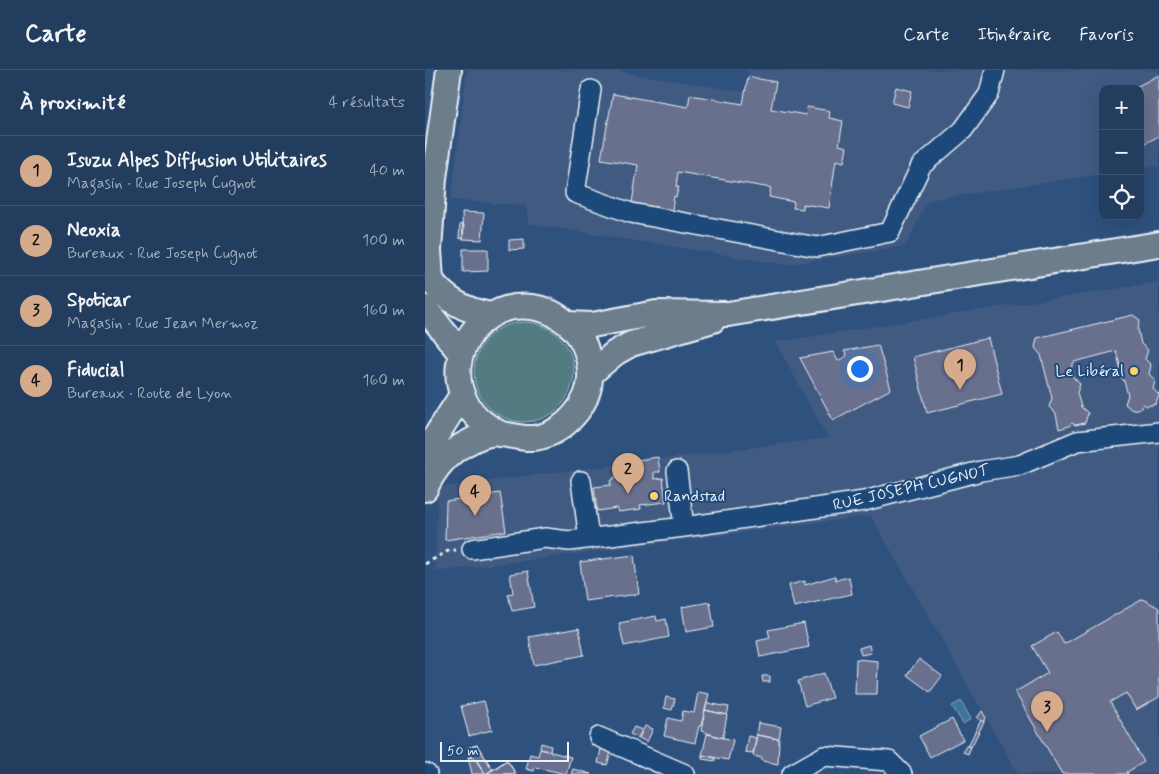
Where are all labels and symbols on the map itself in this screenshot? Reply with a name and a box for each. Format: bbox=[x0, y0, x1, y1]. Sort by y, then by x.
pin: 1 bbox=[944, 349, 976, 390]
your location bbox=[847, 356, 873, 382]
place label: Le Libéral bbox=[1055, 361, 1124, 382]
marker: Le Libéral bbox=[1128, 365, 1140, 377]
pin: 2 bbox=[612, 453, 644, 494]
street label: RUE JOSEPH CUGNOT bbox=[831, 460, 992, 516]
pin: 4 bbox=[459, 475, 491, 516]
place label: Randstad bbox=[664, 486, 725, 507]
marker: Randstad bbox=[648, 490, 660, 502]
pin: 3 bbox=[1031, 691, 1063, 732]
scale bar bbox=[440, 739, 569, 762]

